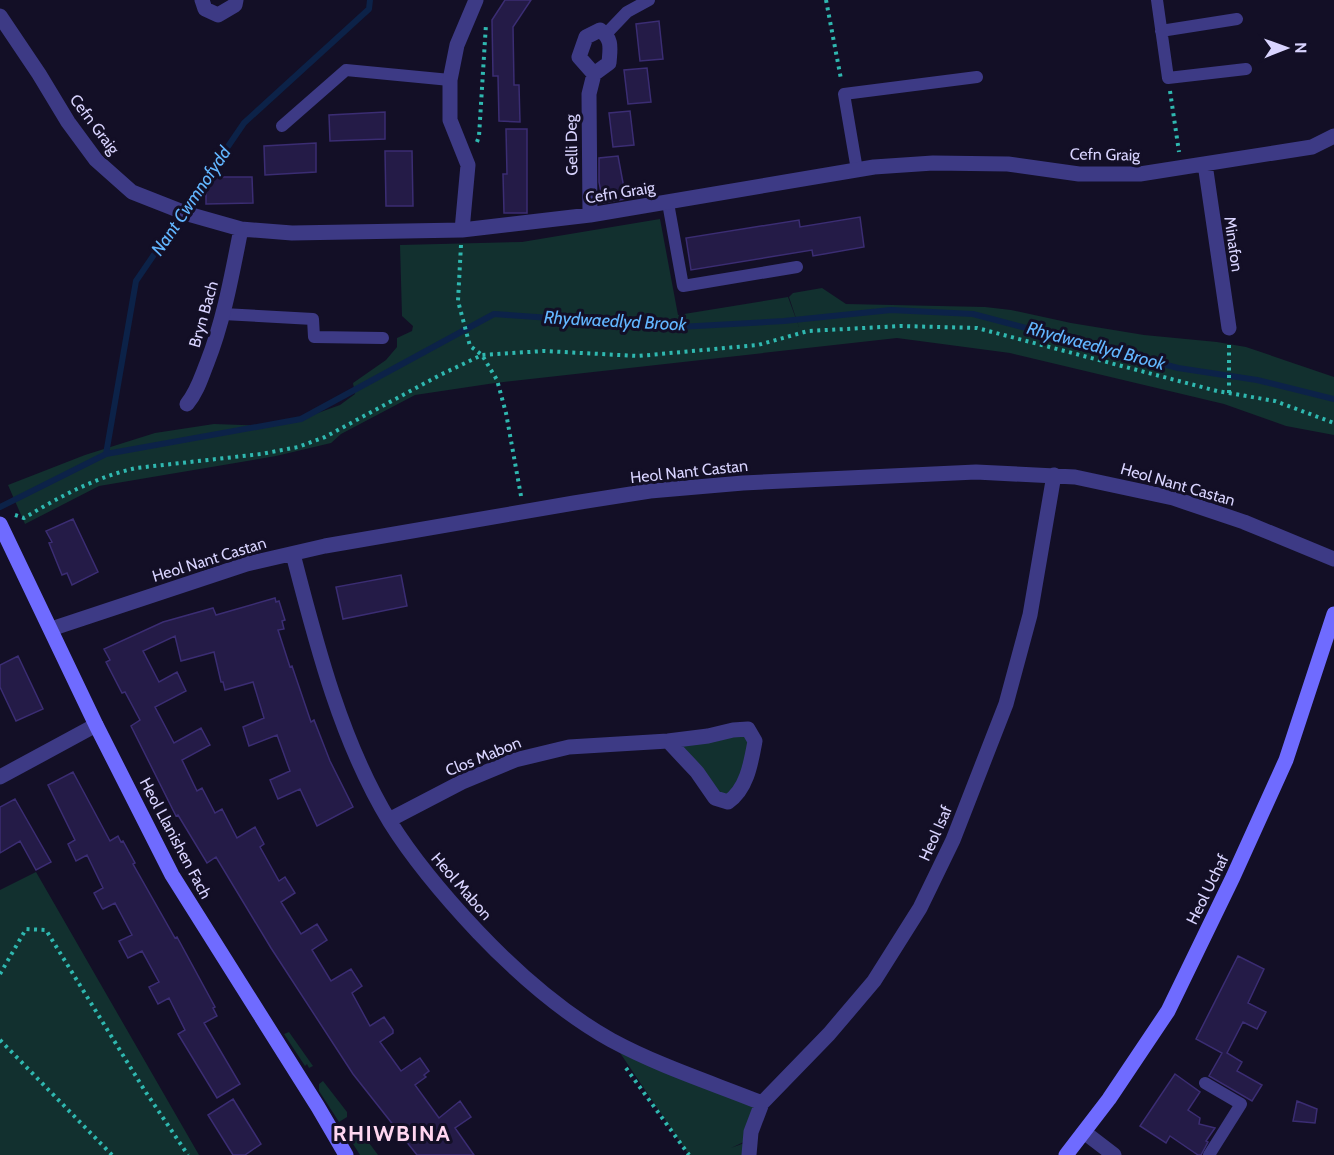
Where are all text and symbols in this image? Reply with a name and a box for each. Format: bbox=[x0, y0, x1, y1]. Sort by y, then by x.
north arrow bbox=[1256, 18, 1316, 78]
text: N bbox=[1291, 42, 1310, 54]
street label: Cefn Graig bbox=[66, 91, 124, 159]
street label: Gelli Deg bbox=[561, 113, 582, 176]
water label: Nant Cwmnofydd bbox=[146, 142, 236, 260]
street label: Cefn Graig bbox=[1070, 144, 1141, 165]
street label: Cefn Graig bbox=[584, 177, 657, 207]
street label: Minafon bbox=[1220, 215, 1247, 273]
street label: Bryn Bach bbox=[185, 279, 222, 350]
water label: Rhydwaedlyd Brook bbox=[543, 306, 688, 336]
water label: Rhydwaedlyd Brook bbox=[1024, 317, 1169, 375]
street label: Heol Nant Castan bbox=[629, 456, 749, 487]
street label: Heol Nant Castan bbox=[1118, 459, 1237, 510]
street label: Heol Nant Castan bbox=[150, 533, 268, 586]
street label: Clos Mabon bbox=[443, 733, 524, 780]
street label: Heol Llanishen Fach bbox=[136, 774, 215, 902]
street label: Heol Isaf bbox=[915, 802, 956, 864]
street label: Heol Mabon bbox=[427, 849, 496, 924]
street label: Heol Uchaf bbox=[1182, 850, 1233, 927]
district label: RHIWBINA bbox=[333, 1120, 451, 1147]

